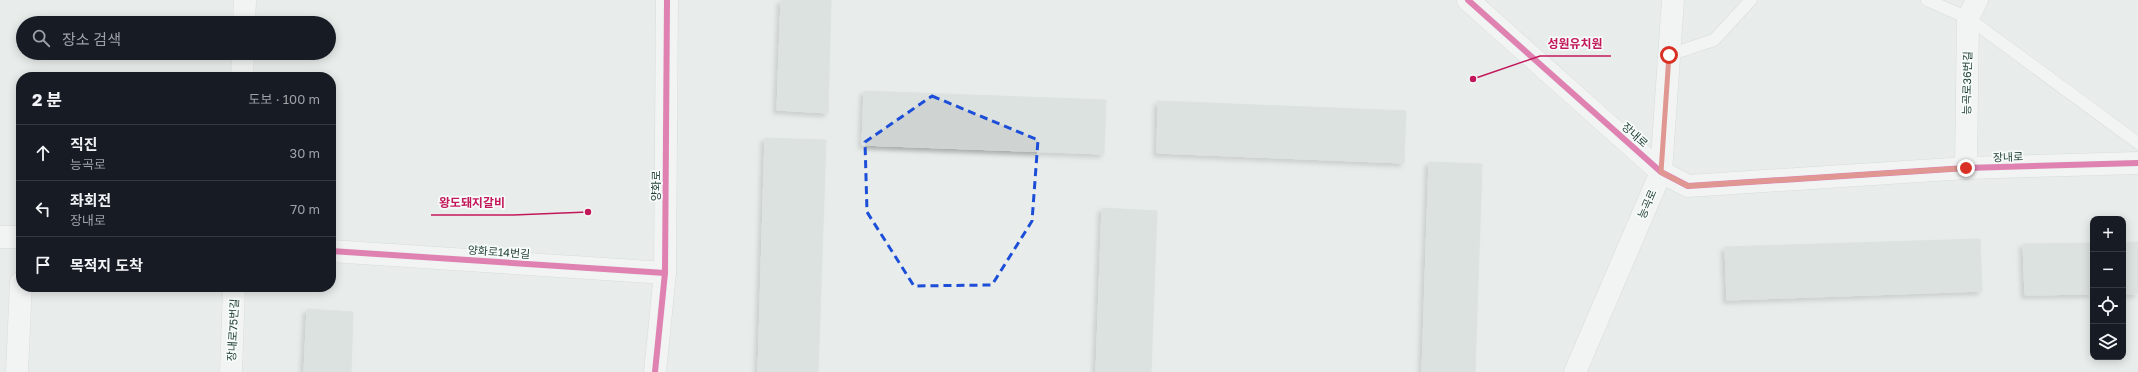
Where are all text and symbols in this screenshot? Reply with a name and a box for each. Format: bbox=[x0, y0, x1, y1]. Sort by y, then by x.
search box bbox=[16, 16, 336, 60]
icon: search bbox=[30, 27, 52, 49]
text: 장소 검색 bbox=[62, 30, 121, 48]
callout: 성원유치원 bbox=[1540, 32, 1611, 56]
text: 성원유치원 bbox=[1547, 36, 1603, 51]
route start bbox=[1660, 46, 1678, 64]
street label: 능곡로36번길 bbox=[1959, 51, 1974, 115]
text: 2 분 bbox=[32, 89, 62, 110]
text: 도보 · 100 m bbox=[248, 91, 320, 107]
street label: 장내로 bbox=[1620, 120, 1651, 150]
text: 직진 bbox=[70, 135, 98, 153]
icon: ahead bbox=[32, 142, 54, 164]
text: 30 m bbox=[290, 145, 320, 161]
street label: 장내로 bbox=[1993, 149, 2023, 164]
text: 능곡로 bbox=[70, 156, 106, 172]
route end bbox=[1957, 159, 1975, 177]
street label: 양화로 bbox=[649, 171, 662, 201]
street label: 능곡로 bbox=[1635, 187, 1658, 220]
text: 좌회전 bbox=[70, 191, 111, 209]
callout: 왕도돼지갈비 bbox=[431, 191, 513, 215]
text: 왕도돼지갈비 bbox=[439, 195, 505, 210]
icon: left bbox=[32, 198, 54, 220]
text: 70 m bbox=[290, 201, 320, 217]
text: 장내로 bbox=[70, 212, 106, 228]
map controls bbox=[2090, 216, 2126, 360]
button: + bbox=[2090, 216, 2126, 252]
street label: 양화로14번길 bbox=[467, 243, 531, 260]
button: − bbox=[2090, 252, 2126, 288]
icon: arrive bbox=[32, 254, 54, 276]
text: 목적지 도착 bbox=[70, 256, 143, 274]
button: locate bbox=[2090, 288, 2126, 324]
street label: 장내로75번길 bbox=[224, 298, 241, 362]
button: layers bbox=[2090, 324, 2126, 360]

